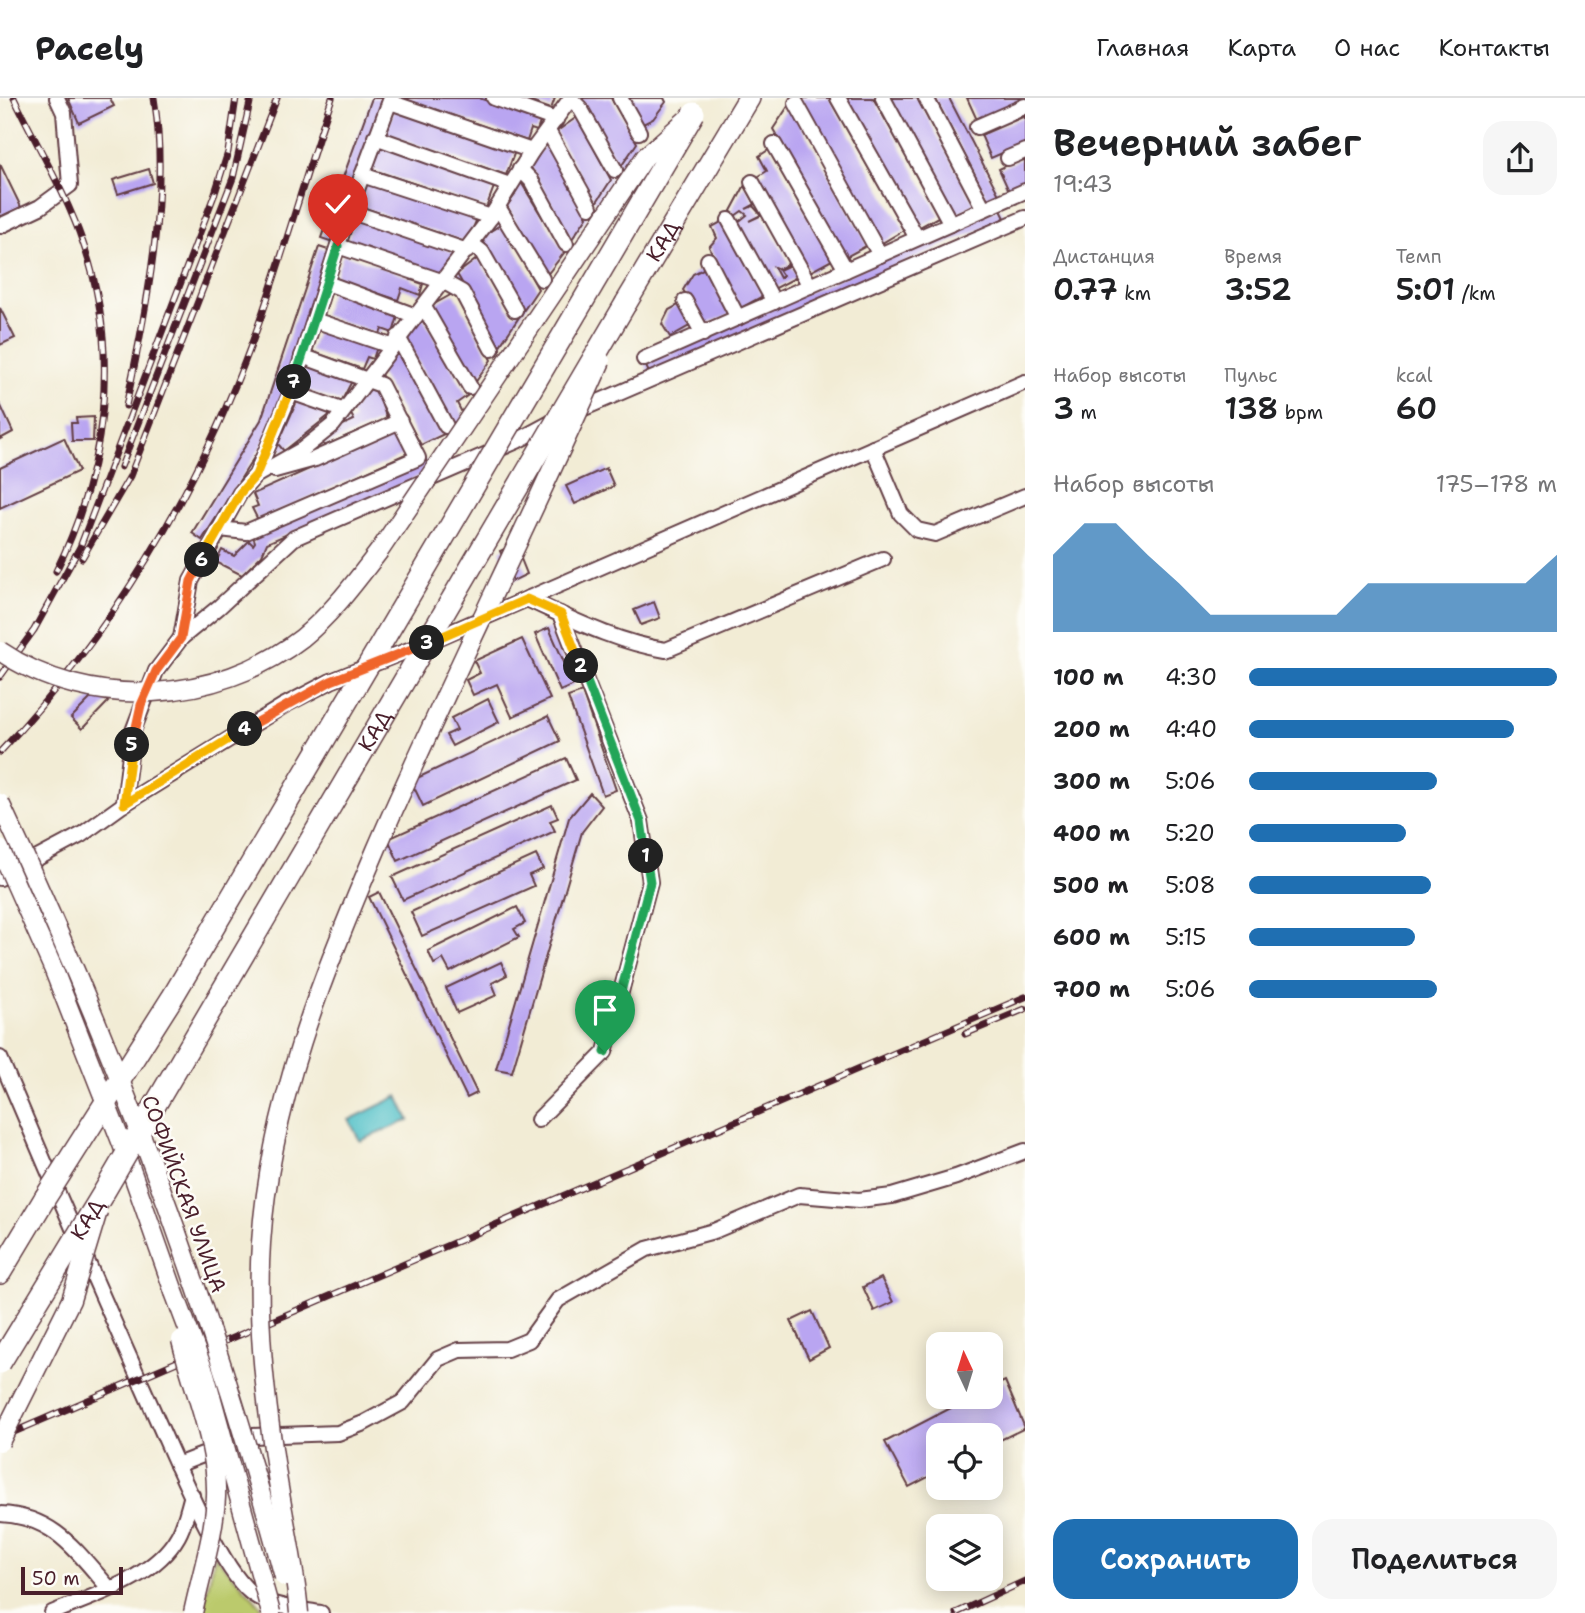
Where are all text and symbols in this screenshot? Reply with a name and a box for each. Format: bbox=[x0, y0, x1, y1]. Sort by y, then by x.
text: Pacely bbox=[35, 26, 144, 71]
text: Главная bbox=[1096, 32, 1189, 64]
text: Карта bbox=[1227, 32, 1296, 64]
text: О нас bbox=[1334, 32, 1400, 64]
text: Контакты bbox=[1438, 32, 1550, 64]
text: Вечерний забег bbox=[1053, 117, 1361, 168]
button: share bbox=[1483, 121, 1557, 195]
text: 19:43 bbox=[1053, 169, 1113, 199]
pin bbox=[308, 174, 368, 246]
icon: check bbox=[319, 185, 357, 223]
street label: КАД bbox=[640, 215, 686, 267]
text: Дистанция bbox=[1053, 244, 1155, 269]
text: Время bbox=[1224, 244, 1282, 269]
text: Темп bbox=[1396, 244, 1442, 269]
text: 0.77 bbox=[1053, 269, 1118, 310]
text: 3:52 bbox=[1224, 269, 1292, 310]
text: 5:01 bbox=[1396, 269, 1455, 310]
text: km bbox=[1118, 281, 1151, 306]
text: /km bbox=[1455, 281, 1496, 306]
text: Набор высоты bbox=[1053, 363, 1186, 388]
text: Пульс bbox=[1224, 363, 1278, 388]
text: kcal bbox=[1396, 363, 1433, 388]
pin: 7 bbox=[276, 364, 312, 400]
text: 7 bbox=[287, 369, 300, 394]
text: 3 bbox=[1053, 388, 1074, 429]
text: 138 bbox=[1224, 388, 1278, 429]
text: 60 bbox=[1396, 388, 1437, 429]
text: m bbox=[1074, 400, 1097, 425]
text: bpm bbox=[1278, 400, 1323, 425]
text: Набор высоты bbox=[1053, 469, 1214, 499]
text: 175–178 m bbox=[1436, 469, 1557, 499]
pin: 6 bbox=[184, 542, 220, 578]
text: 6 bbox=[195, 547, 208, 572]
pin: 3 bbox=[410, 626, 444, 660]
text: 3 bbox=[420, 630, 433, 655]
pin: 2 bbox=[564, 648, 598, 684]
text: 2 bbox=[574, 653, 587, 678]
text: 100 m bbox=[1053, 662, 1124, 692]
text: 4:30 bbox=[1165, 662, 1217, 692]
street label: КАД bbox=[352, 705, 398, 757]
pin: 4 bbox=[228, 712, 262, 746]
text: 200 m bbox=[1053, 714, 1130, 744]
text: 4:40 bbox=[1165, 714, 1217, 744]
text: 4 bbox=[238, 716, 251, 741]
pin: 5 bbox=[114, 728, 150, 762]
text: 5 bbox=[126, 732, 137, 757]
text: 300 m bbox=[1053, 766, 1130, 796]
text: 5:06 bbox=[1165, 766, 1216, 796]
text: 400 m bbox=[1053, 818, 1130, 848]
text: 5:20 bbox=[1165, 818, 1215, 848]
pin: 1 bbox=[628, 838, 664, 874]
text: 1 bbox=[641, 843, 650, 868]
text: 500 m bbox=[1053, 870, 1128, 900]
text: 5:08 bbox=[1165, 870, 1216, 900]
text: 600 m bbox=[1053, 922, 1130, 952]
text: 5:15 bbox=[1165, 922, 1206, 952]
text: 700 m bbox=[1053, 974, 1130, 1004]
text: 5:06 bbox=[1165, 974, 1216, 1004]
pin bbox=[575, 980, 635, 1052]
icon: arrive bbox=[586, 991, 624, 1029]
street label: СОФИЙСКАЯ УЛИЦА bbox=[135, 1091, 233, 1297]
street label: КАД bbox=[64, 1193, 111, 1245]
north arrow bbox=[926, 1332, 1003, 1409]
map controls bbox=[926, 1332, 1003, 1591]
button: locate bbox=[926, 1423, 1003, 1500]
button: layers bbox=[926, 1514, 1003, 1591]
button: Сохранить bbox=[1053, 1519, 1298, 1599]
button: Поделиться bbox=[1312, 1519, 1557, 1599]
scale bar bbox=[21, 1564, 122, 1596]
text: 50 m bbox=[32, 1566, 80, 1591]

